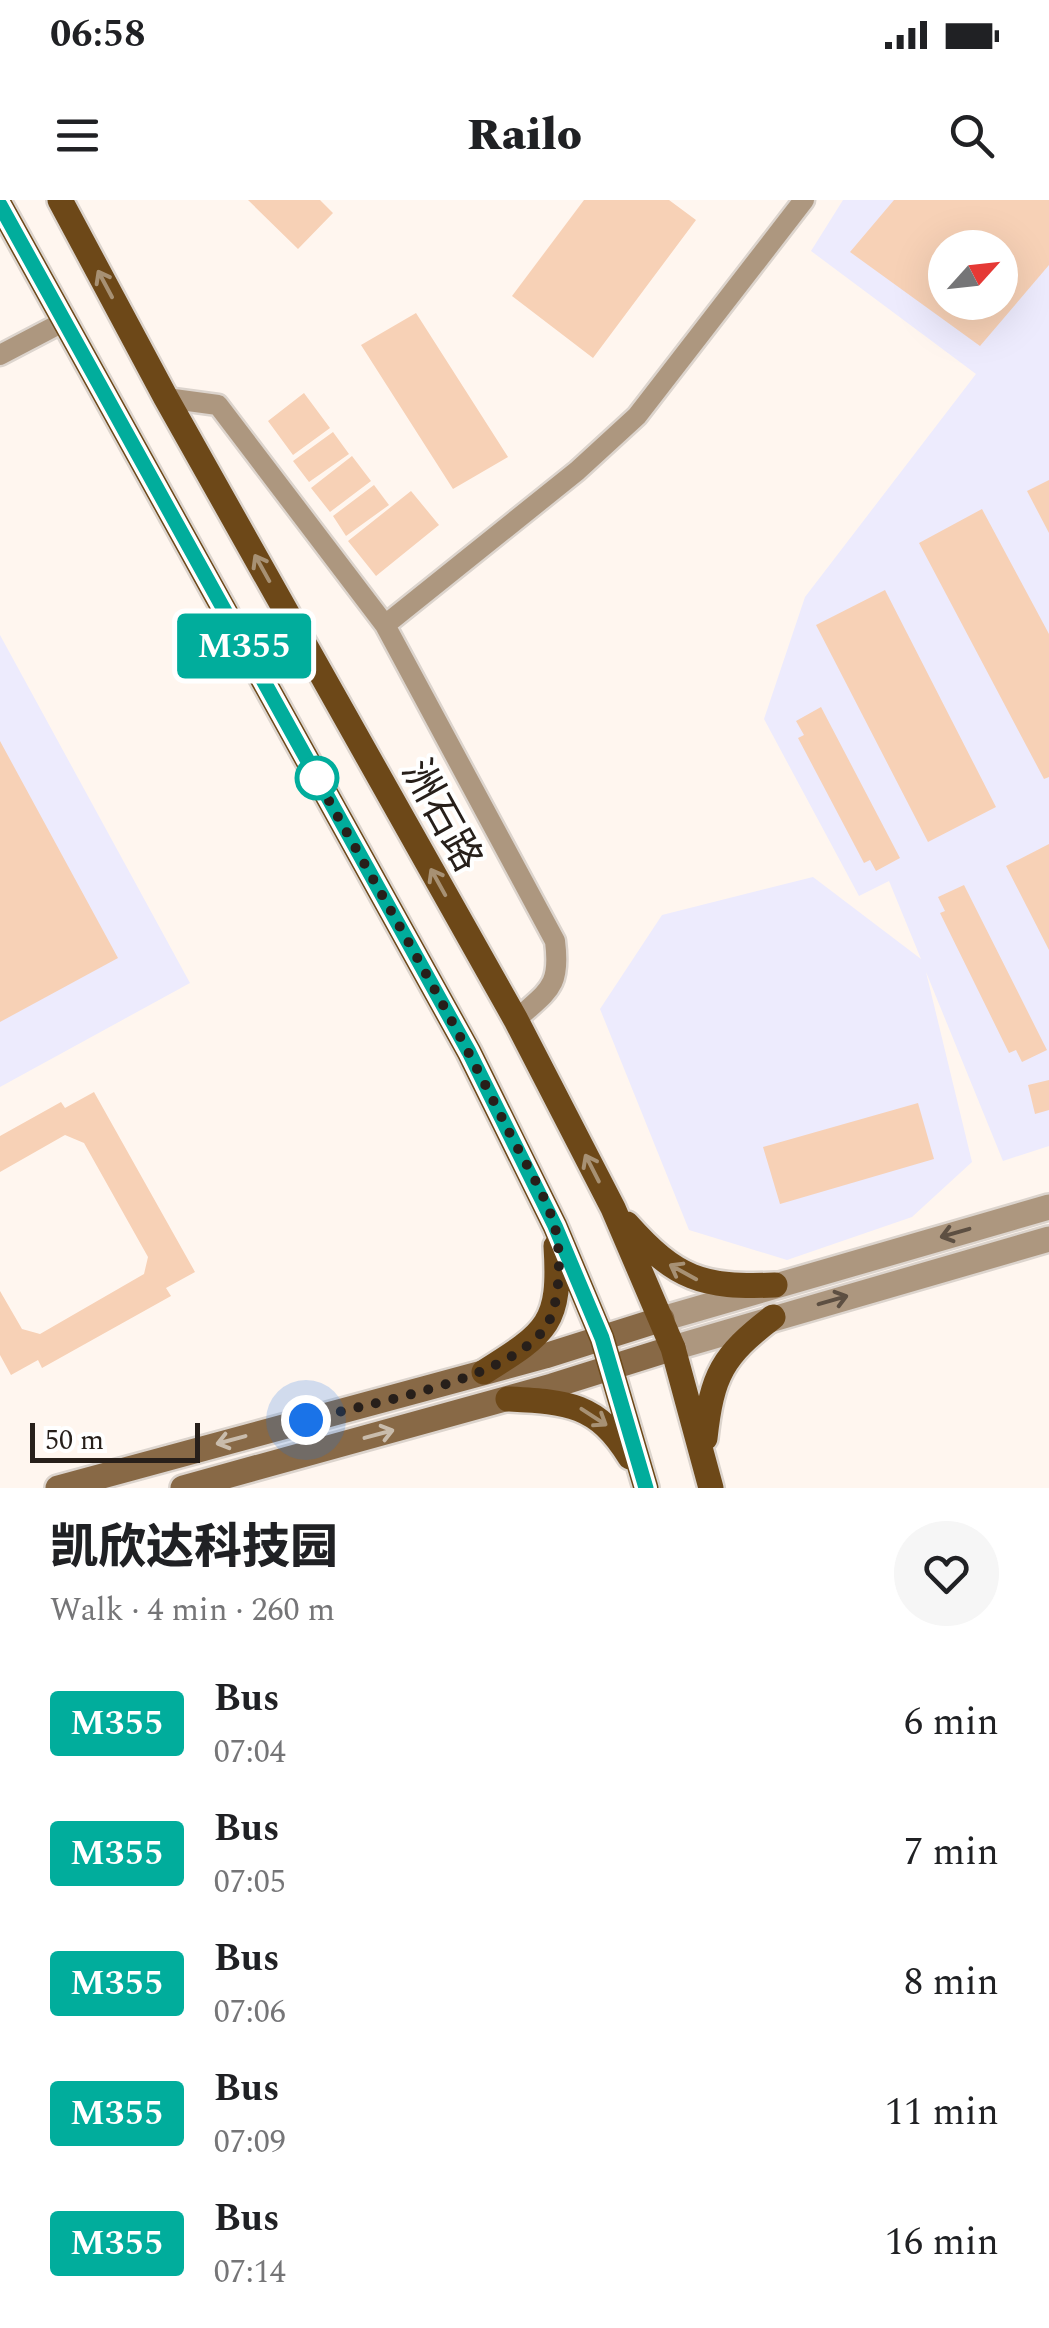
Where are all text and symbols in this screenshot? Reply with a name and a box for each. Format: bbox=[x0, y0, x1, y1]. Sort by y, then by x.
text: 06:58 bbox=[50, 6, 145, 64]
text: Railo bbox=[467, 101, 582, 170]
icon: menu bbox=[50, 108, 105, 163]
icon: search bbox=[944, 108, 999, 163]
north arrow bbox=[928, 230, 1018, 320]
map controls bbox=[928, 230, 1018, 320]
one-way arrow bbox=[94, 269, 114, 299]
one-way arrow bbox=[251, 554, 271, 583]
line badge: M355 bbox=[174, 614, 314, 678]
text: M355 bbox=[197, 620, 291, 673]
street label: 洲石路 bbox=[385, 749, 497, 883]
unlabelled marker bbox=[296, 757, 338, 799]
one-way arrow bbox=[428, 868, 448, 897]
one-way arrow bbox=[582, 1154, 601, 1183]
one-way arrow bbox=[940, 1225, 971, 1244]
one-way arrow bbox=[669, 1261, 698, 1281]
one-way arrow bbox=[817, 1290, 848, 1309]
your location bbox=[281, 1395, 331, 1445]
one-way arrow bbox=[579, 1406, 607, 1427]
scale bar bbox=[30, 1418, 200, 1462]
text: 50 m bbox=[45, 1419, 104, 1462]
one-way arrow bbox=[363, 1424, 394, 1443]
one-way arrow bbox=[216, 1431, 247, 1450]
text: 凯欣达科技园 bbox=[50, 1512, 338, 1585]
button: heart bbox=[894, 1521, 999, 1626]
text: Walk · 4 min · 260 m bbox=[50, 1586, 335, 1635]
text: Bus bbox=[214, 1670, 280, 1728]
text: 6 min bbox=[904, 1694, 999, 1752]
text: M355 bbox=[70, 1697, 164, 1750]
text: 07:04 bbox=[214, 1728, 286, 1777]
text: Bus bbox=[214, 1800, 280, 1858]
text: 7 min bbox=[904, 1824, 999, 1882]
text: M355 bbox=[70, 1827, 164, 1880]
text: 07:05 bbox=[214, 1858, 286, 1907]
text: Bus bbox=[214, 1930, 280, 1988]
text: 8 min bbox=[904, 1954, 999, 2012]
text: M355 bbox=[70, 1957, 164, 2010]
text: 07:06 bbox=[214, 1988, 286, 2037]
text: Bus bbox=[214, 2060, 280, 2118]
text: 11 min bbox=[885, 2084, 999, 2142]
text: M355 bbox=[70, 2087, 164, 2140]
text: 07:09 bbox=[214, 2118, 286, 2167]
text: Bus bbox=[214, 2190, 280, 2248]
text: 16 min bbox=[885, 2214, 999, 2272]
text: M355 bbox=[70, 2217, 164, 2270]
text: 07:14 bbox=[214, 2248, 286, 2297]

